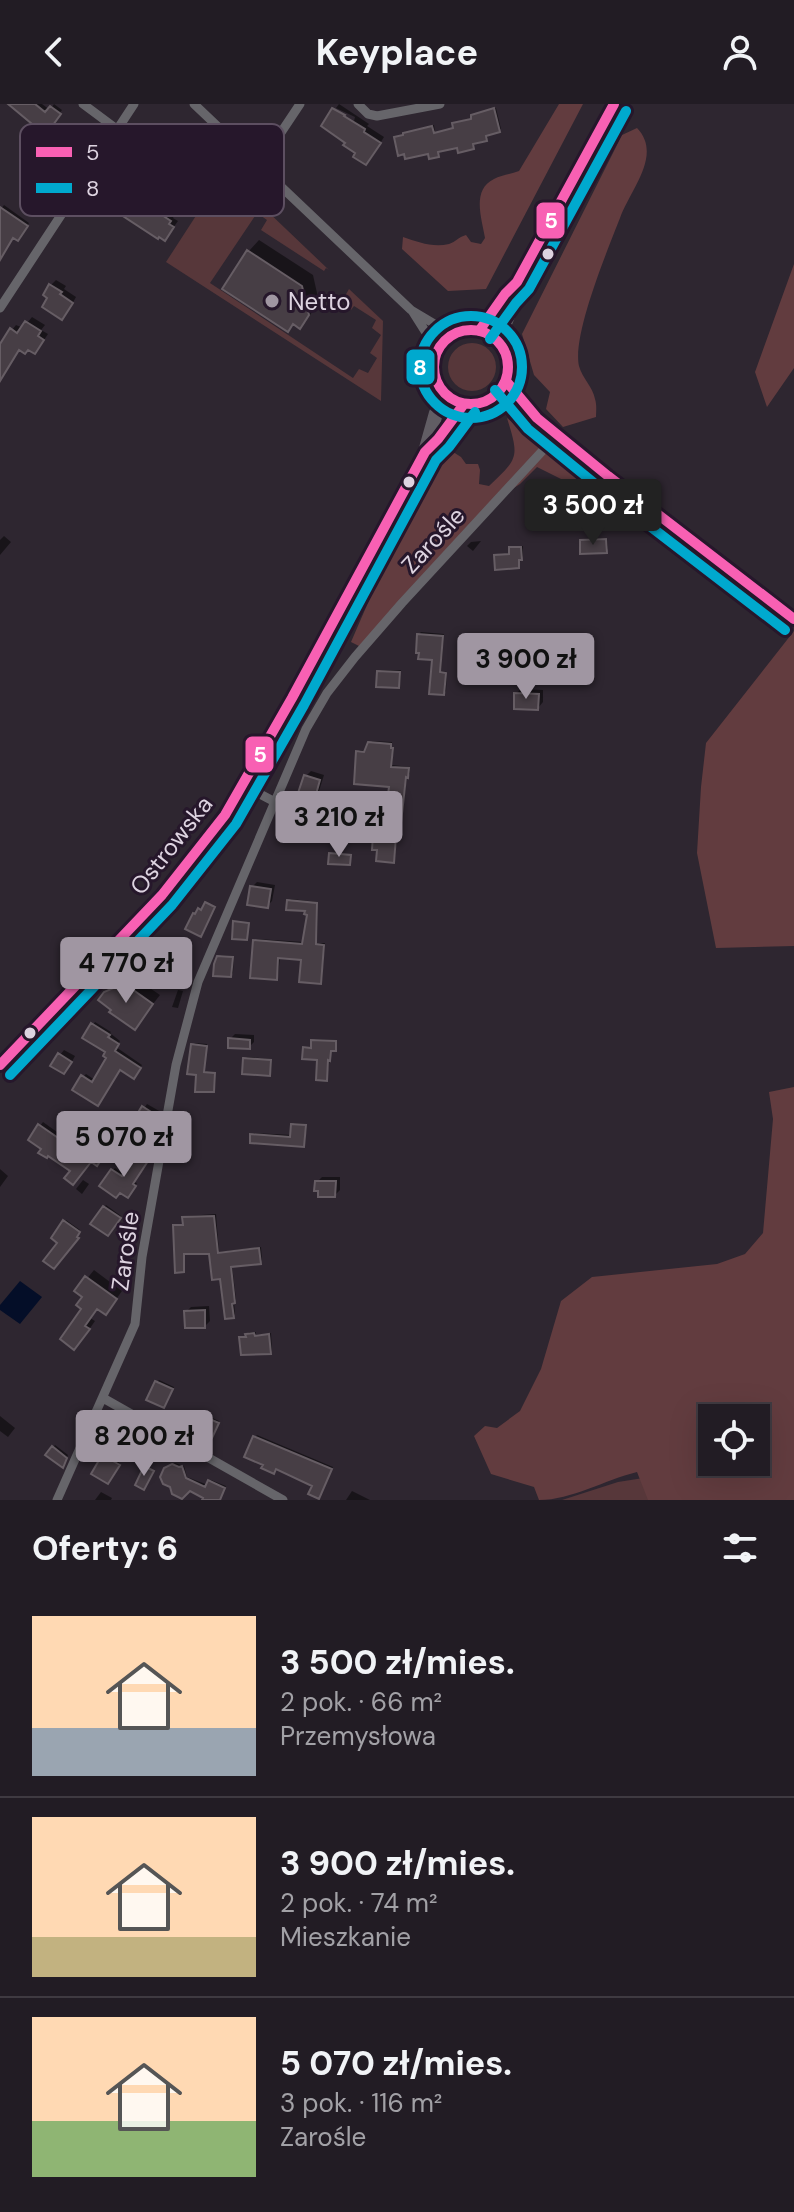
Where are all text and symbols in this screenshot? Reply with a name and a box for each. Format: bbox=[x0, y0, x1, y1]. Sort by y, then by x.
text: Keyplace bbox=[316, 29, 478, 76]
icon: back bbox=[32, 30, 76, 74]
icon: person bbox=[718, 30, 762, 74]
legend bbox=[20, 124, 284, 216]
text: 5 bbox=[86, 138, 99, 167]
text: 8 bbox=[86, 174, 99, 203]
line badge: 5 bbox=[535, 201, 566, 240]
text: 5 bbox=[544, 206, 558, 235]
unlabelled marker bbox=[540, 246, 556, 262]
place label: Netto bbox=[288, 286, 351, 317]
marker: Netto bbox=[263, 292, 281, 310]
line badge: 8 bbox=[405, 348, 436, 386]
text: 8 bbox=[413, 353, 427, 382]
unlabelled marker bbox=[401, 474, 417, 490]
pin: 3 500 zł bbox=[510, 479, 676, 547]
text: 3 500 zł bbox=[542, 488, 644, 522]
street label: Zarośle bbox=[394, 500, 472, 580]
pin: 3 900 zł bbox=[443, 633, 609, 701]
text: 3 900 zł bbox=[475, 642, 577, 676]
line badge: 5 bbox=[244, 735, 275, 774]
text: 5 bbox=[253, 740, 267, 769]
street label: Ostrowska bbox=[123, 789, 219, 901]
pin: 3 210 zł bbox=[256, 791, 422, 859]
text: 3 210 zł bbox=[293, 800, 385, 834]
pin: 4 770 zł bbox=[43, 937, 209, 1005]
text: 4 770 zł bbox=[78, 946, 174, 980]
unlabelled marker bbox=[22, 1025, 38, 1041]
pin: 5 070 zł bbox=[41, 1111, 207, 1179]
text: 5 070 zł bbox=[74, 1120, 174, 1154]
street label: Zarośle bbox=[104, 1209, 146, 1293]
map controls bbox=[698, 1404, 770, 1476]
button: locate bbox=[698, 1404, 770, 1476]
pin: 8 200 zł bbox=[61, 1410, 227, 1478]
text: 8 200 zł bbox=[94, 1419, 194, 1453]
text: Oferty: 6 bbox=[32, 1526, 178, 1571]
icon: filters bbox=[718, 1526, 762, 1570]
text: 3 500 zł/mies. bbox=[280, 1640, 515, 1685]
icon: home bbox=[96, 1648, 192, 1744]
text: 2 pok. · 66 m² bbox=[280, 1685, 442, 1719]
text: Przemysłowa bbox=[280, 1719, 436, 1753]
text: 3 900 zł/mies. bbox=[280, 1841, 515, 1886]
icon: home bbox=[96, 1849, 192, 1945]
text: 2 pok. · 74 m² bbox=[280, 1886, 438, 1920]
text: Mieszkanie bbox=[280, 1920, 411, 1954]
text: 5 070 zł/mies. bbox=[280, 2041, 512, 2086]
icon: home bbox=[96, 2049, 192, 2145]
text: 3 pok. · 116 m² bbox=[280, 2086, 442, 2120]
text: Zarośle bbox=[280, 2120, 366, 2154]

